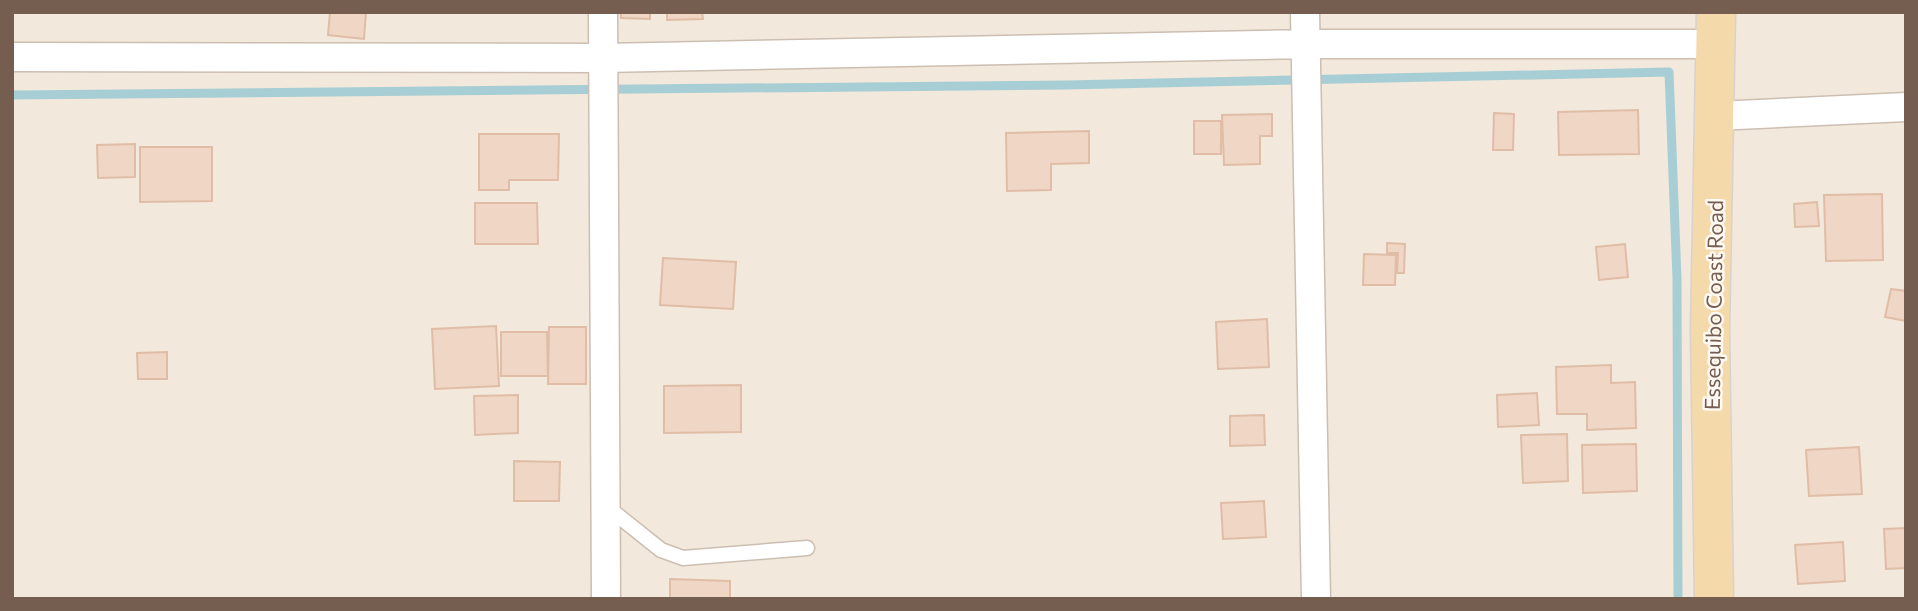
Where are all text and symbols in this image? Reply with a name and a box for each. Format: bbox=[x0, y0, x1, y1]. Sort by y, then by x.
street label: Essequibo Coast Road bbox=[1699, 200, 1727, 410]

